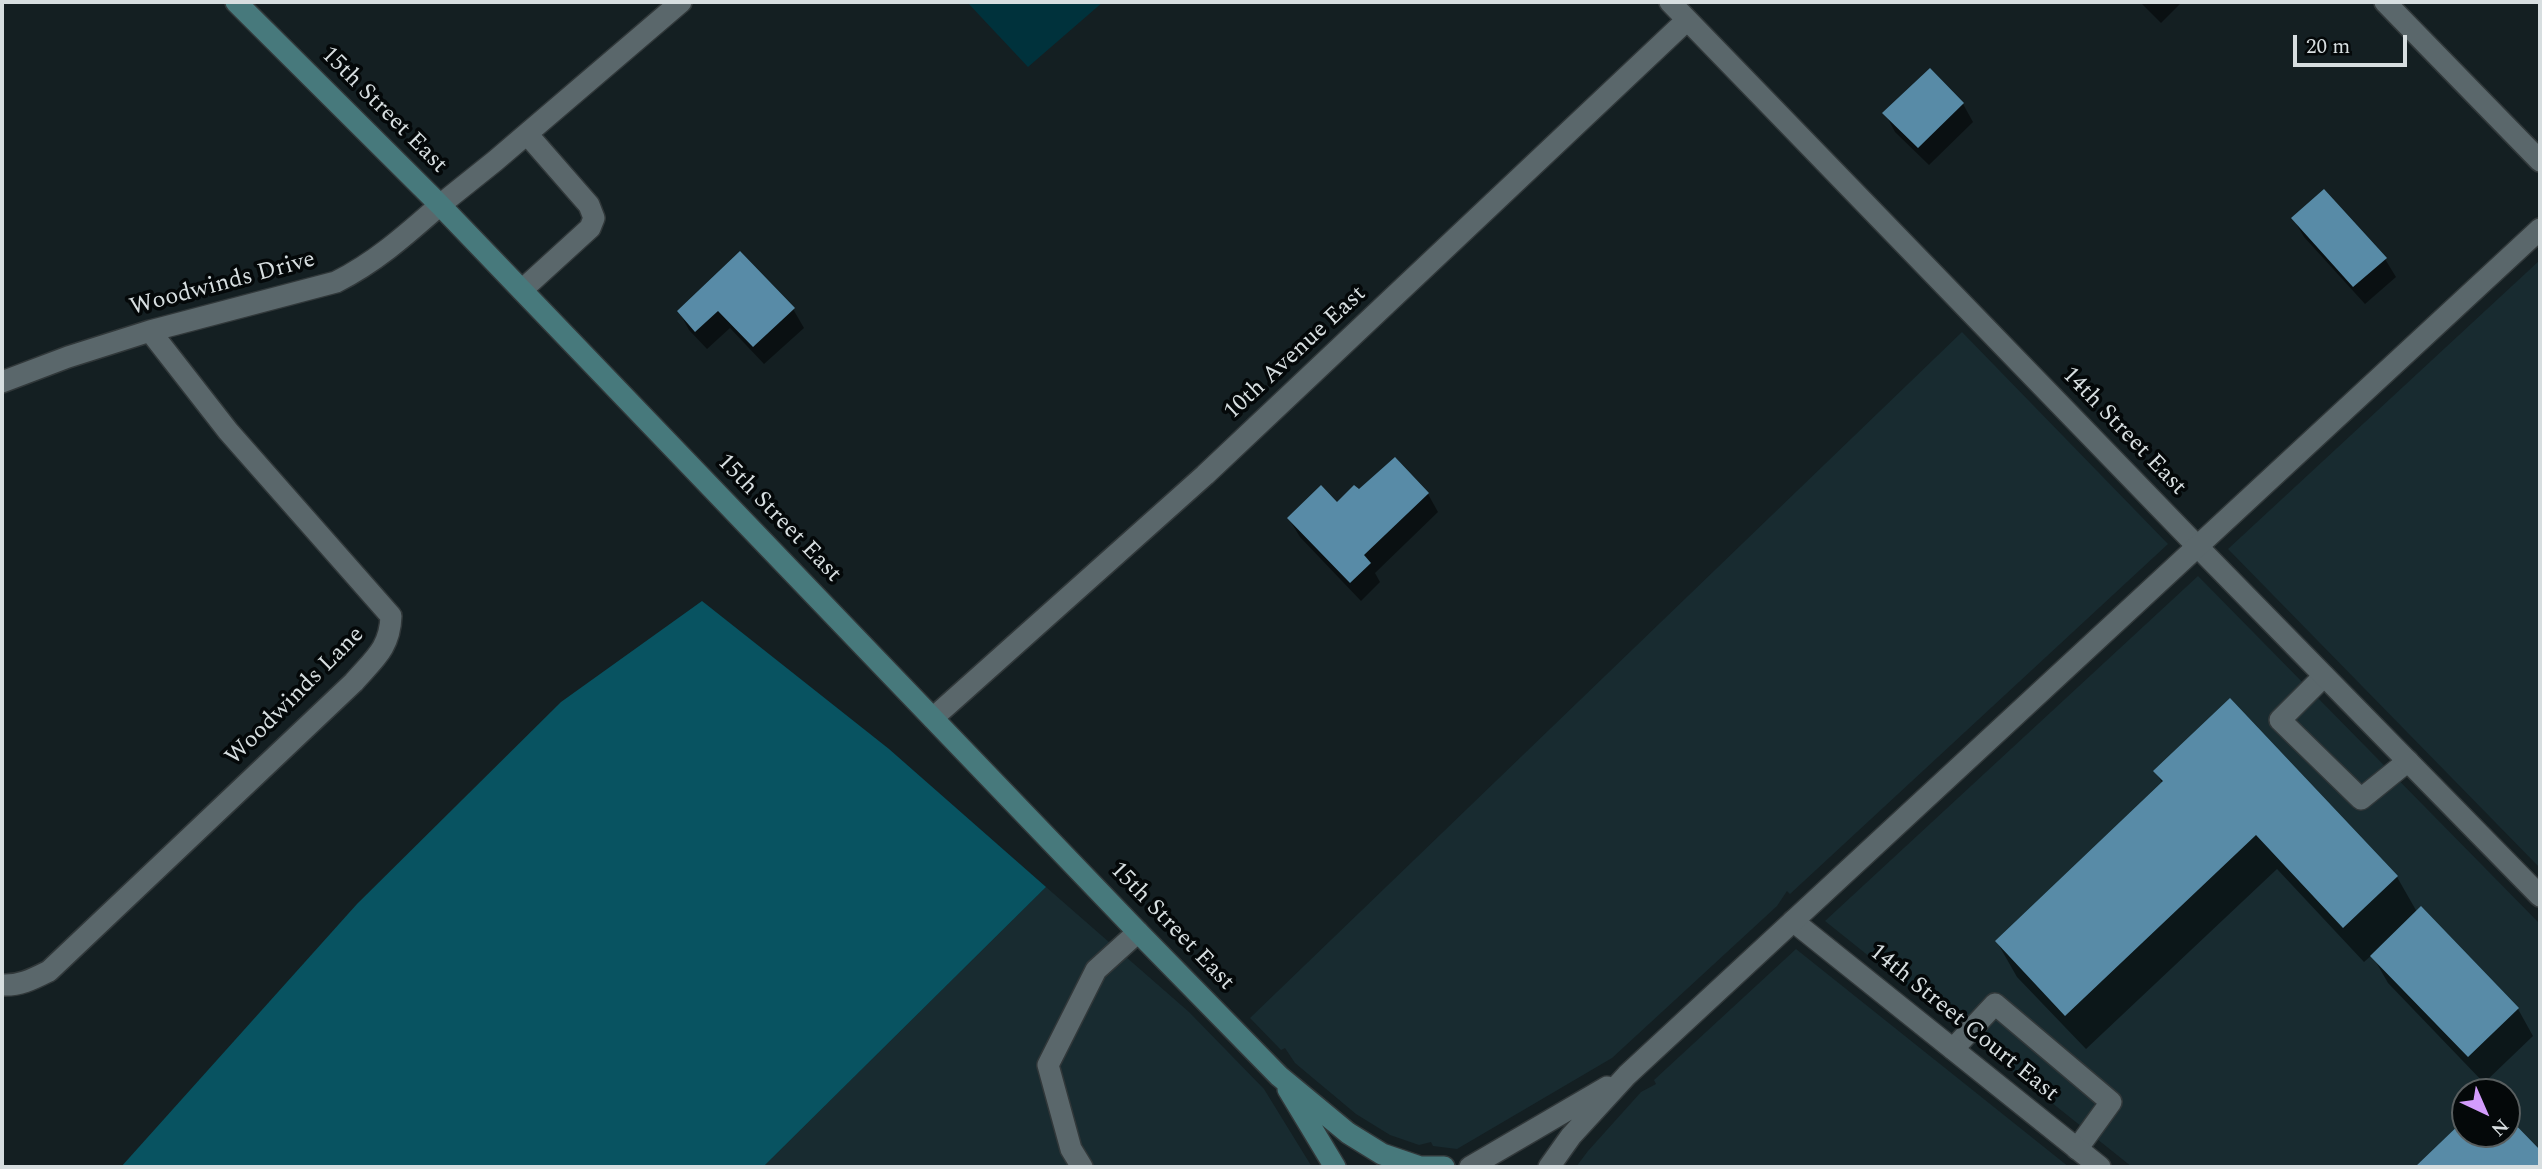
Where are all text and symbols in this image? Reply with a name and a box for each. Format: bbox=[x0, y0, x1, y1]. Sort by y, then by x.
scale bar bbox=[2297, 21, 2411, 65]
text: 20 m bbox=[2306, 31, 2350, 63]
street label: 15th Street East bbox=[314, 42, 452, 180]
street label: Woodwinds Drive bbox=[127, 246, 319, 324]
street label: 10th Avenue East bbox=[1219, 281, 1373, 427]
street label: 14th Street East bbox=[2054, 362, 2192, 502]
street label: 15th Street East bbox=[709, 449, 847, 589]
street label: Woodwinds Lane bbox=[221, 622, 371, 772]
street label: 15th Street East bbox=[1102, 857, 1240, 997]
street label: 14th Street Court East bbox=[1862, 939, 2064, 1109]
north arrow bbox=[2451, 1078, 2521, 1148]
text: N bbox=[2484, 1111, 2515, 1143]

